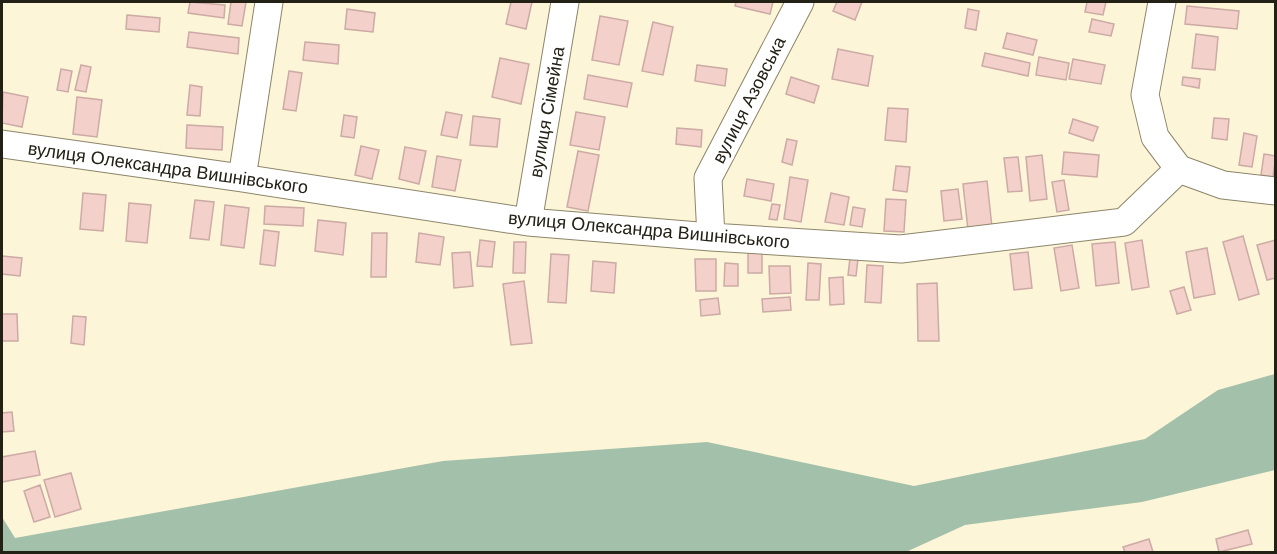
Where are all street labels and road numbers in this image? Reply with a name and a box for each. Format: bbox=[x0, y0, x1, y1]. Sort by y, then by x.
street label: вулиця Азовська bbox=[708, 32, 790, 167]
street label: вулиця Сімейна bbox=[526, 44, 569, 179]
street label: вулиця Олександра Вишнівського bbox=[27, 138, 309, 198]
street label: вулиця Олександра Вишнівського bbox=[507, 208, 791, 252]

